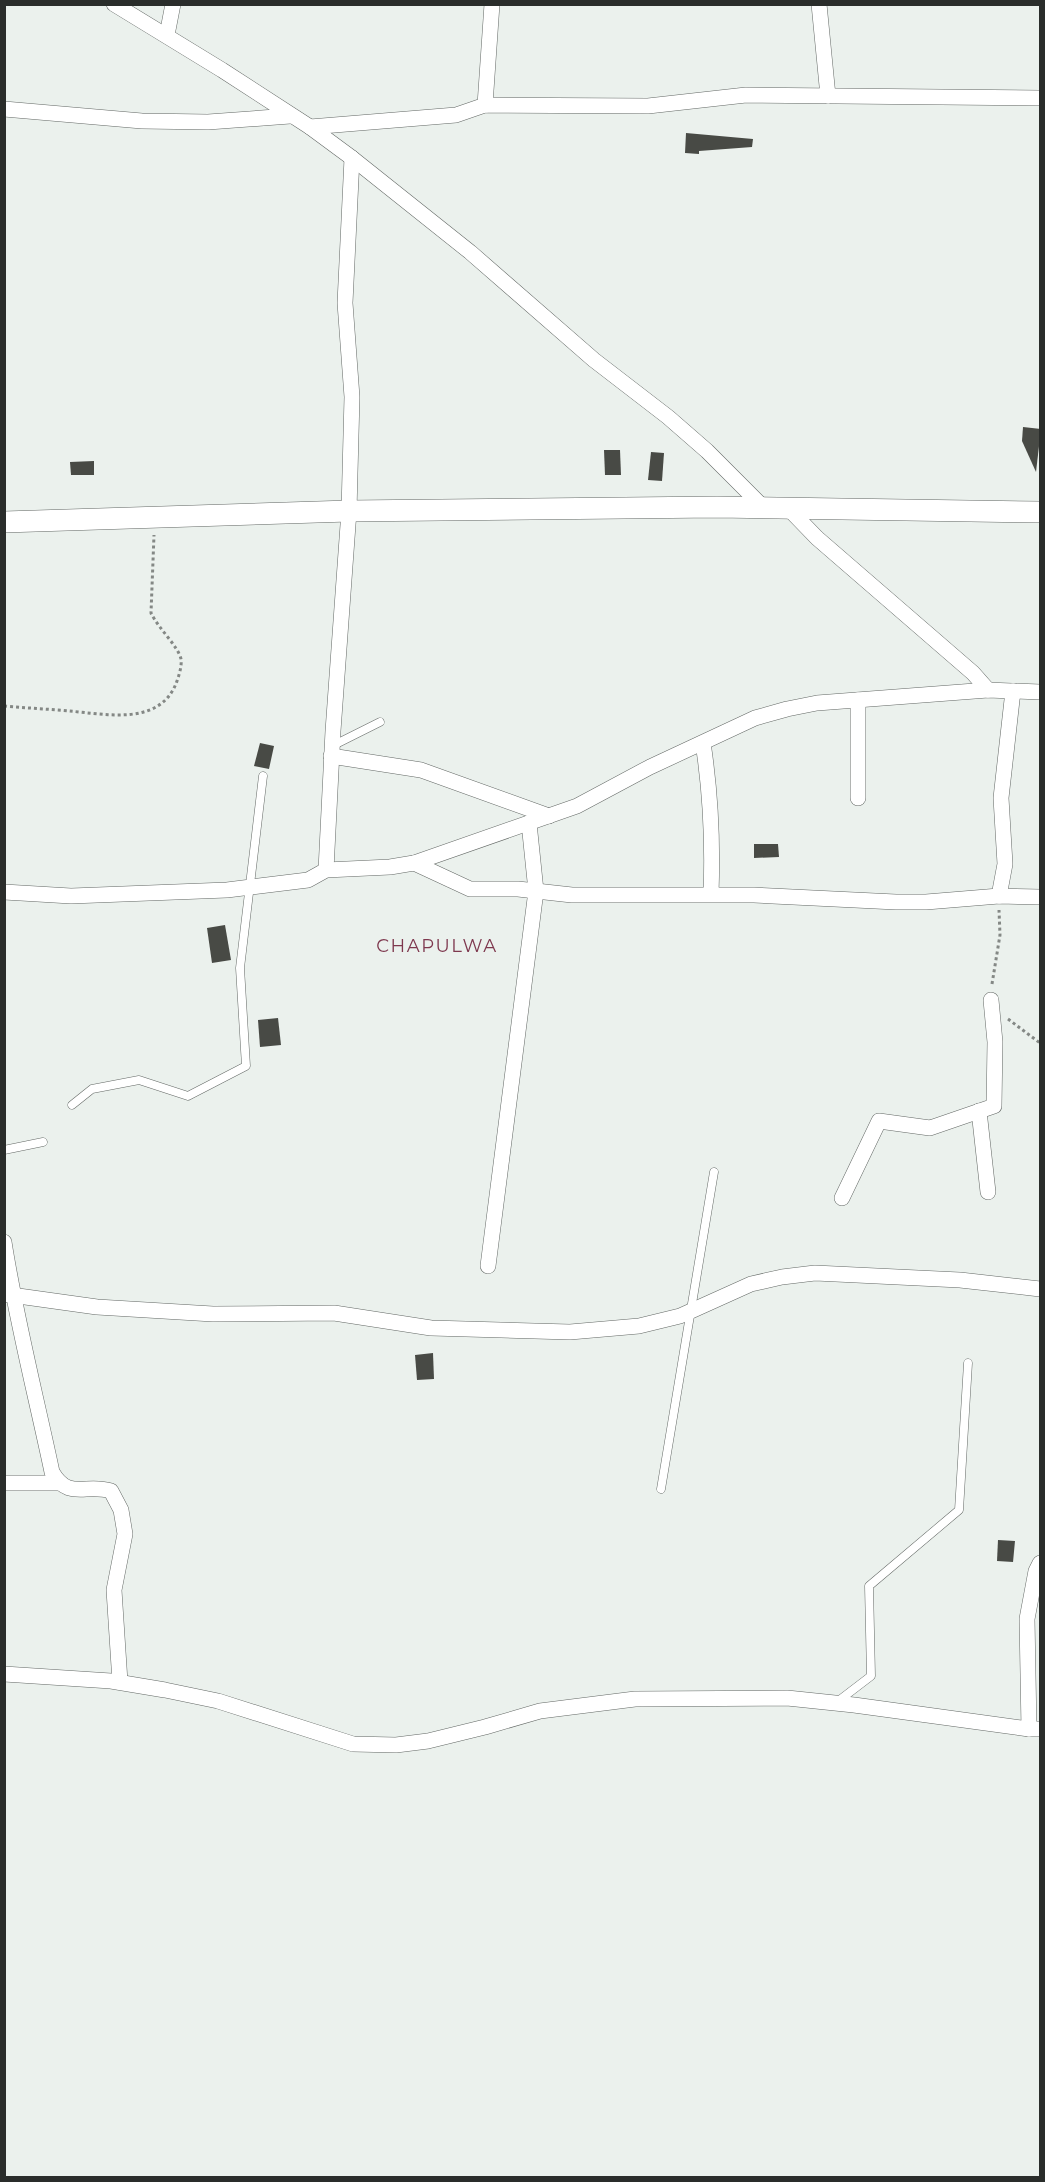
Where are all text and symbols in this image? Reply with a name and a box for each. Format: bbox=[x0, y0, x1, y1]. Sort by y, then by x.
district label: CHAPULWA bbox=[376, 935, 498, 957]

